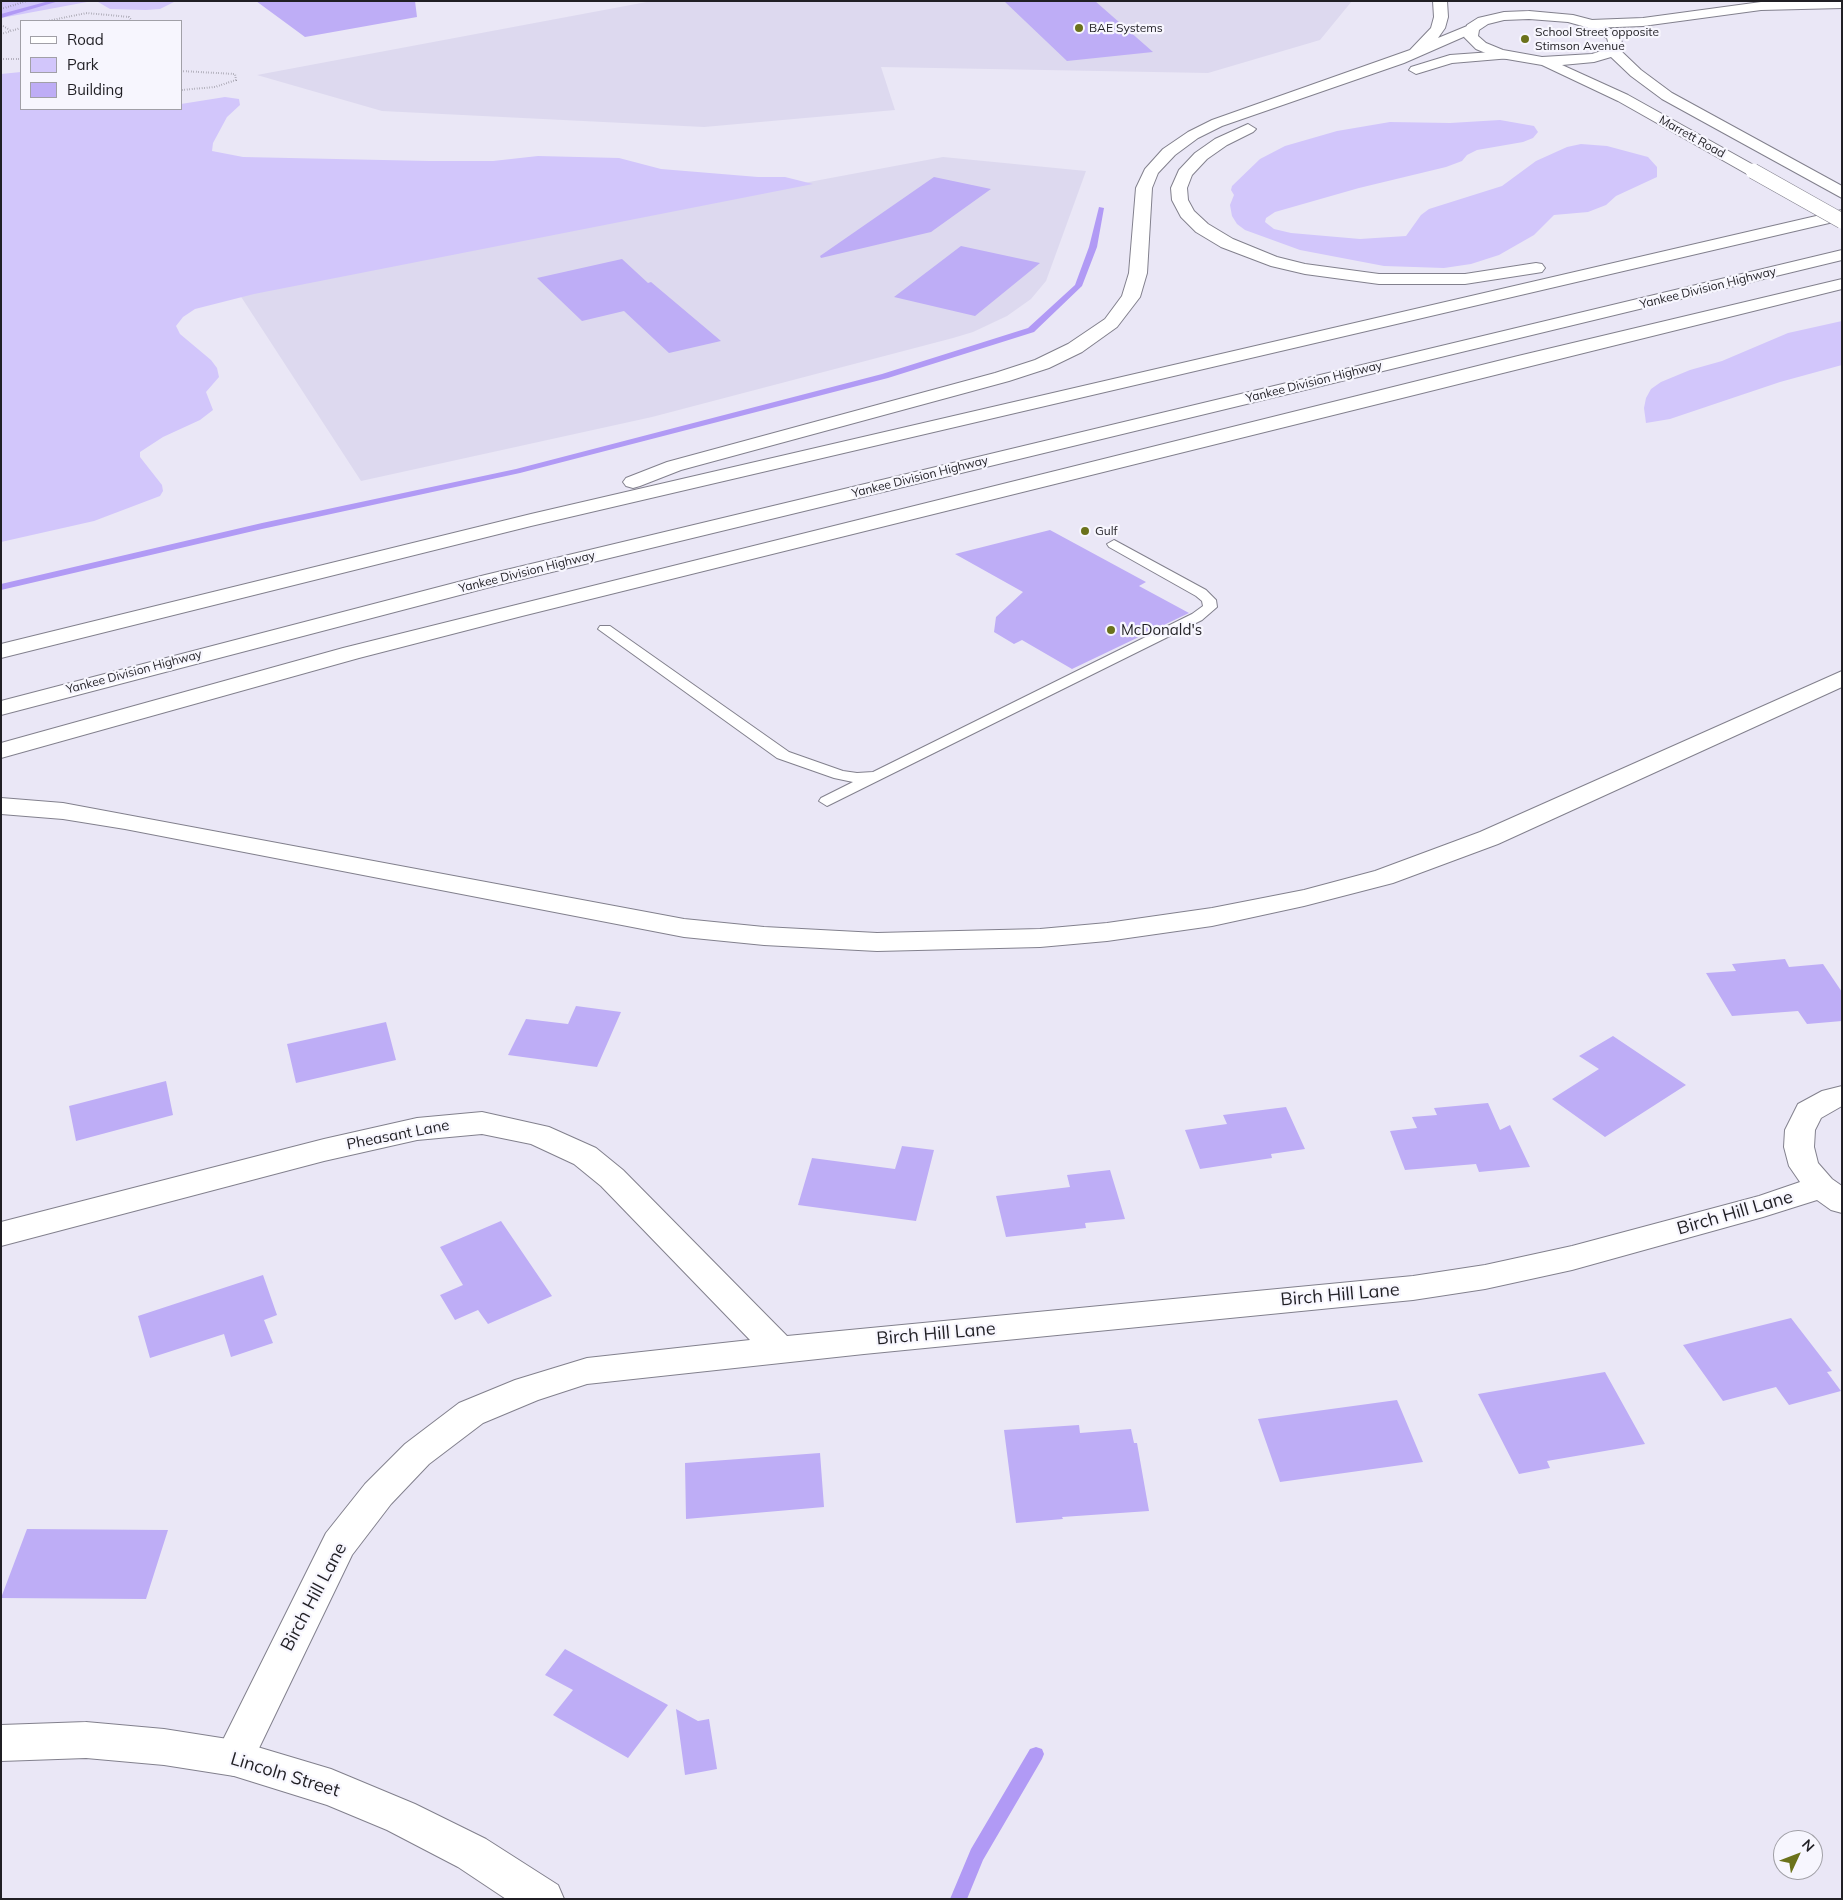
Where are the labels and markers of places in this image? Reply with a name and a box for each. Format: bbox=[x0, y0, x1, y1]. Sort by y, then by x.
place label: BAE Systems bbox=[1089, 21, 1163, 35]
marker: BAE Systems bbox=[1073, 22, 1085, 34]
place label: School Street opposite Stimson Avenue bbox=[1535, 25, 1659, 53]
marker: School Street opposite Stimson Avenue bbox=[1519, 33, 1531, 45]
place label: Gulf bbox=[1095, 524, 1118, 538]
marker: Gulf bbox=[1079, 525, 1091, 537]
place label: McDonald's bbox=[1121, 621, 1202, 639]
marker: McDonald's bbox=[1105, 624, 1117, 636]

